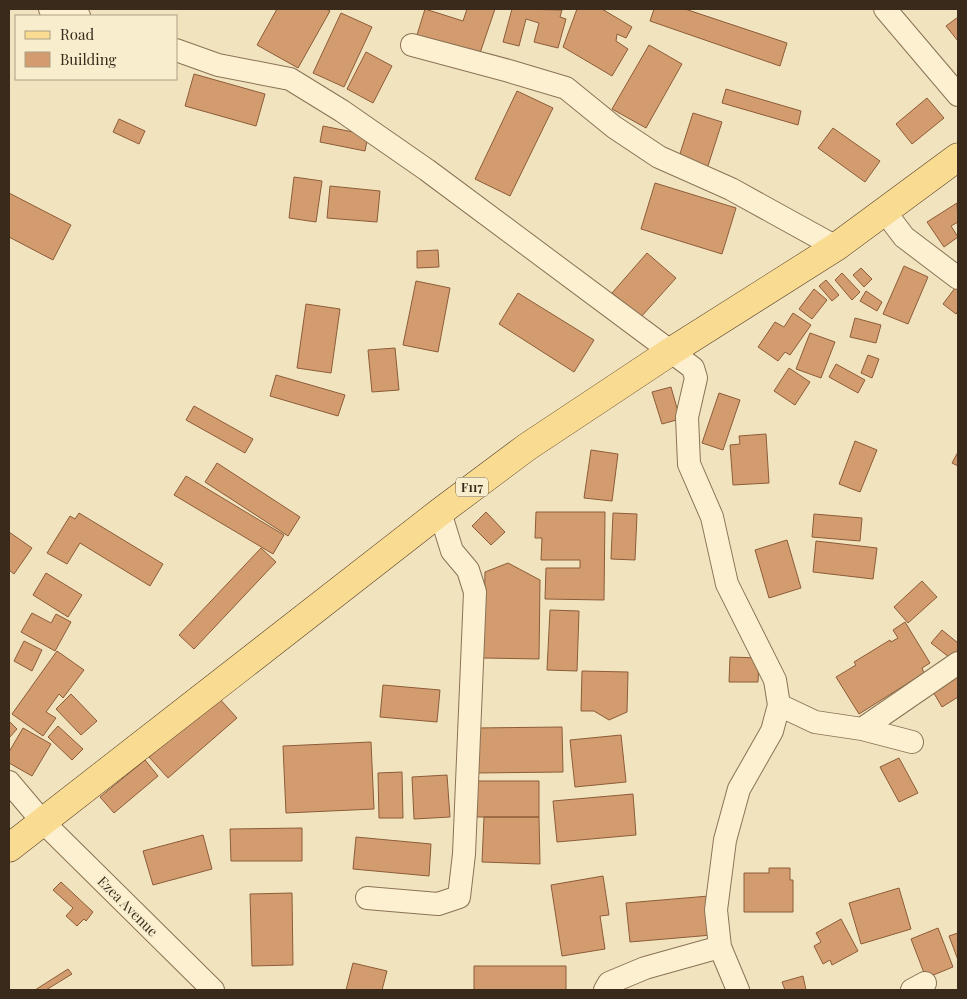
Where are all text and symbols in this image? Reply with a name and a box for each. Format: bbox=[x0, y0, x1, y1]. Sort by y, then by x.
legend bbox=[15, 15, 178, 80]
text: Road bbox=[60, 24, 94, 44]
text: Building bbox=[60, 49, 117, 69]
road number: F117 bbox=[456, 478, 488, 497]
street label: Ezea Avenue bbox=[94, 872, 162, 940]

